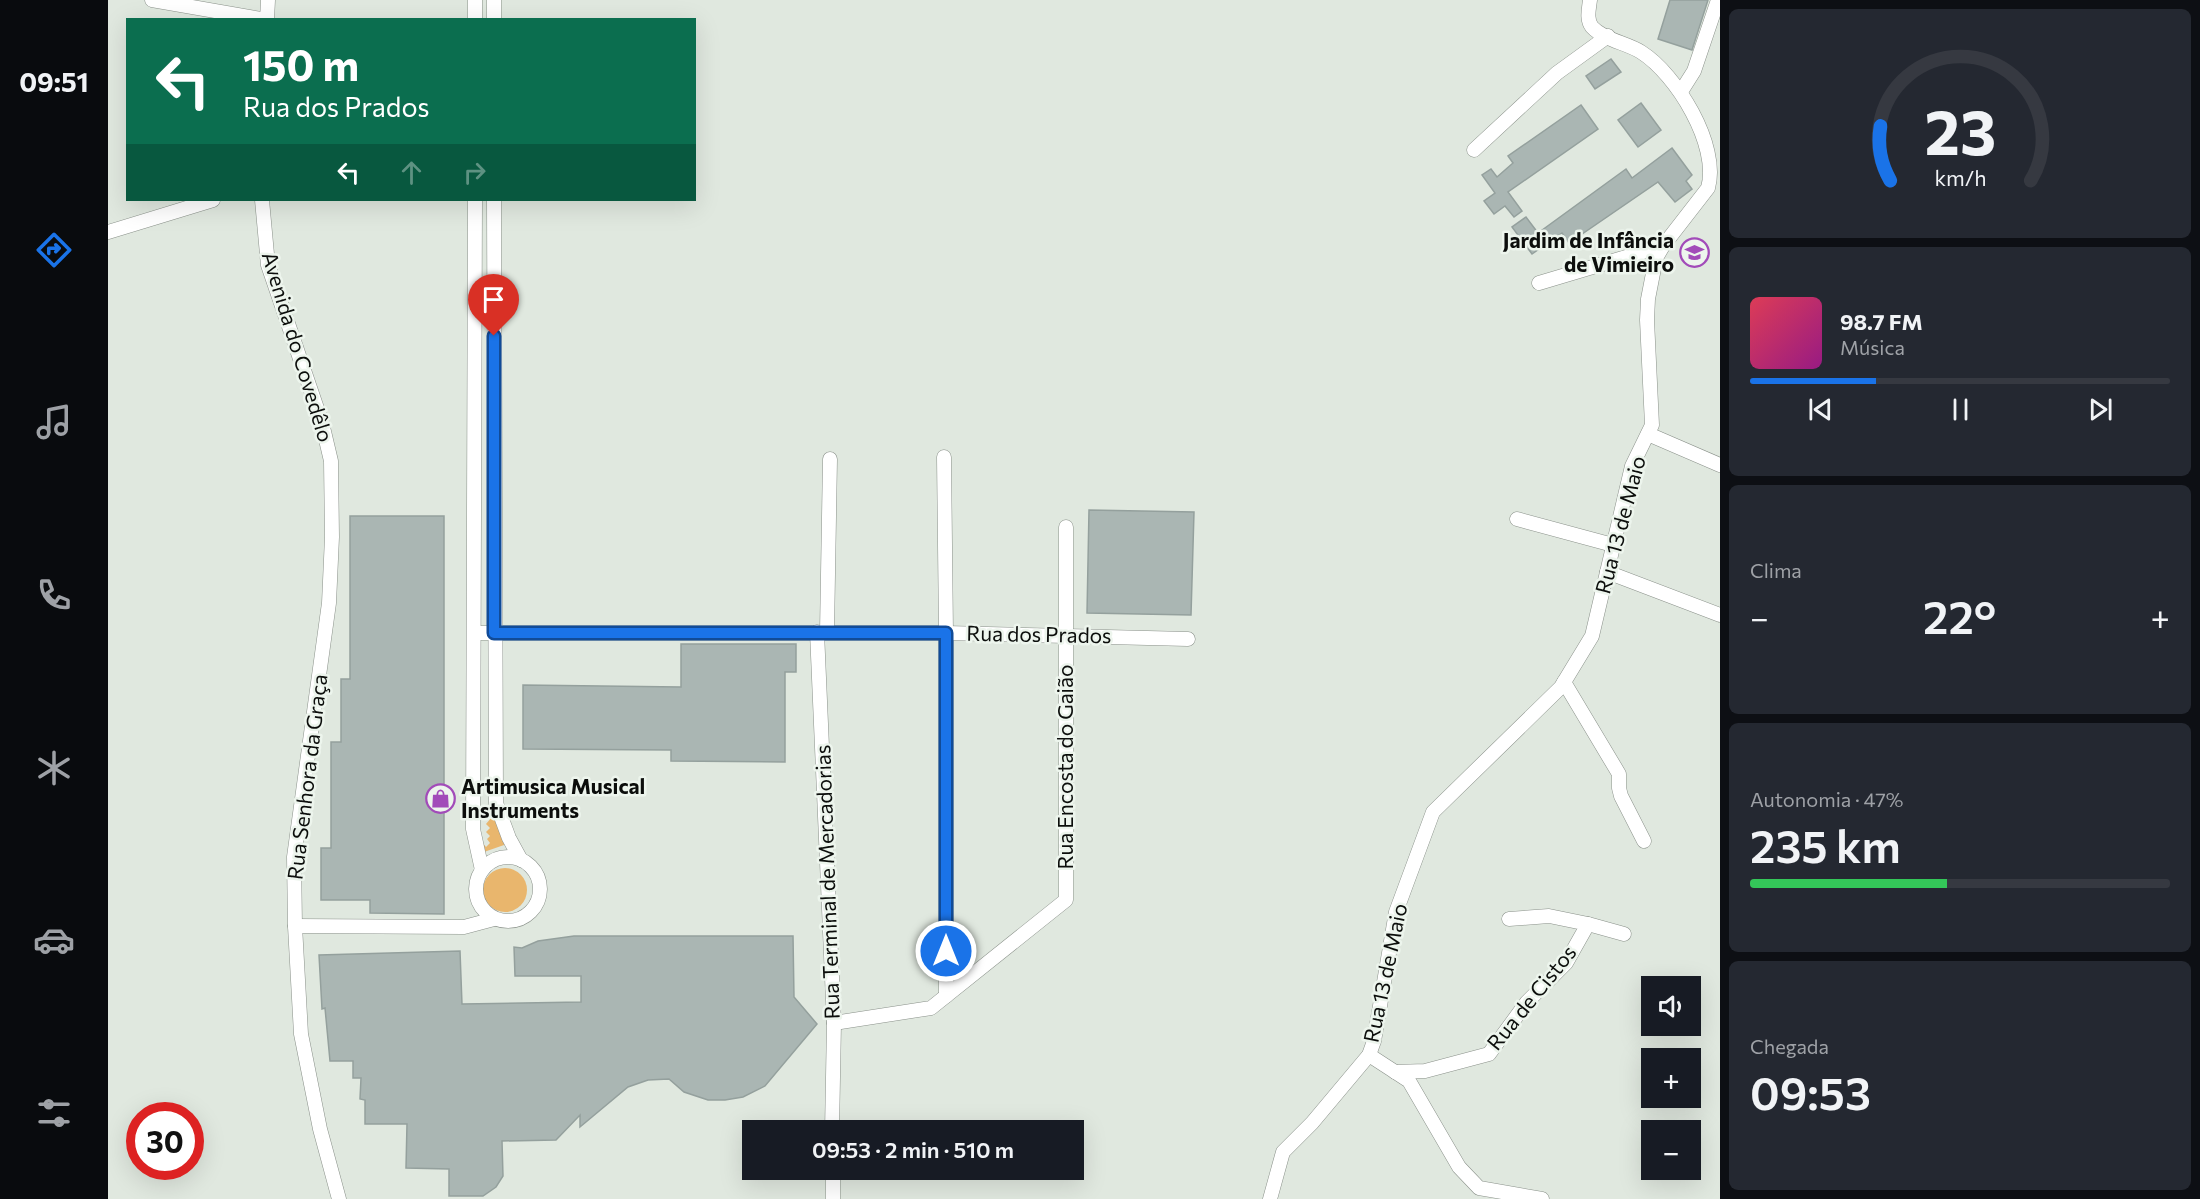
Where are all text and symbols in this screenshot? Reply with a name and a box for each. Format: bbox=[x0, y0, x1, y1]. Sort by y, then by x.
text: 150 m bbox=[243, 38, 359, 90]
icon: left bbox=[144, 42, 222, 120]
text: 09:51 bbox=[19, 65, 89, 98]
text: Rua dos Prados bbox=[243, 90, 430, 123]
text: 23 bbox=[1924, 92, 1996, 168]
icon: left bbox=[332, 156, 365, 189]
icon: ahead bbox=[395, 156, 428, 189]
icon: right bbox=[458, 156, 491, 189]
text: km/h bbox=[1934, 164, 1986, 190]
place label: Jardim de Infância de Vimieiro bbox=[1503, 227, 1674, 276]
icon: directions bbox=[33, 229, 75, 271]
school or university icon: Jardim de Infância de Vimieiro bbox=[1679, 237, 1711, 269]
street label: Avenida do Covedêlo bbox=[258, 248, 339, 445]
pin bbox=[468, 274, 519, 336]
icon: arrive bbox=[477, 283, 510, 316]
text: 98.7 FM bbox=[1840, 308, 1923, 335]
text: Música bbox=[1840, 335, 1905, 359]
icon: previous bbox=[1804, 393, 1837, 426]
icon: pause bbox=[1944, 393, 1977, 426]
icon: next bbox=[2084, 393, 2117, 426]
icon: music bbox=[33, 401, 75, 443]
street label: Rua 13 de Maio bbox=[1589, 453, 1650, 596]
text: Clima bbox=[1750, 558, 1802, 582]
icon: phone bbox=[33, 574, 75, 616]
text: 22° bbox=[1923, 588, 1996, 643]
text: − bbox=[1750, 596, 1769, 637]
text: + bbox=[2151, 596, 2170, 637]
street label: Rua dos Prados bbox=[966, 620, 1112, 647]
street label: Rua Encosta do Gaião bbox=[1052, 665, 1077, 869]
street label: Rua Senhora da Graça bbox=[281, 673, 332, 881]
street label: Rua Terminal de Mercadorias bbox=[809, 744, 844, 1020]
icon: climate bbox=[33, 747, 75, 789]
place label: Artimusica Musical Instruments bbox=[461, 773, 645, 822]
shop icon: Artimusica Musical Instruments bbox=[424, 783, 456, 815]
text: Autonomia · 47% bbox=[1750, 787, 1903, 811]
text: 235 km bbox=[1750, 817, 1901, 872]
street label: Rua 13 de Maio bbox=[1358, 901, 1411, 1045]
icon: car bbox=[33, 919, 75, 961]
position arrow bbox=[914, 919, 978, 983]
street label: Rua de Cistos bbox=[1481, 940, 1581, 1054]
map controls bbox=[1641, 976, 1701, 1180]
button: sound bbox=[1641, 976, 1701, 1036]
text: Chegada bbox=[1750, 1034, 1829, 1058]
button: + bbox=[1641, 1048, 1701, 1108]
text: 09:53 bbox=[1750, 1064, 1871, 1119]
icon: filters bbox=[33, 1092, 75, 1134]
speed limit sign: 30 bbox=[126, 1102, 204, 1180]
button: − bbox=[1641, 1120, 1701, 1180]
text: 09:53 · 2 min · 510 m bbox=[812, 1136, 1014, 1163]

